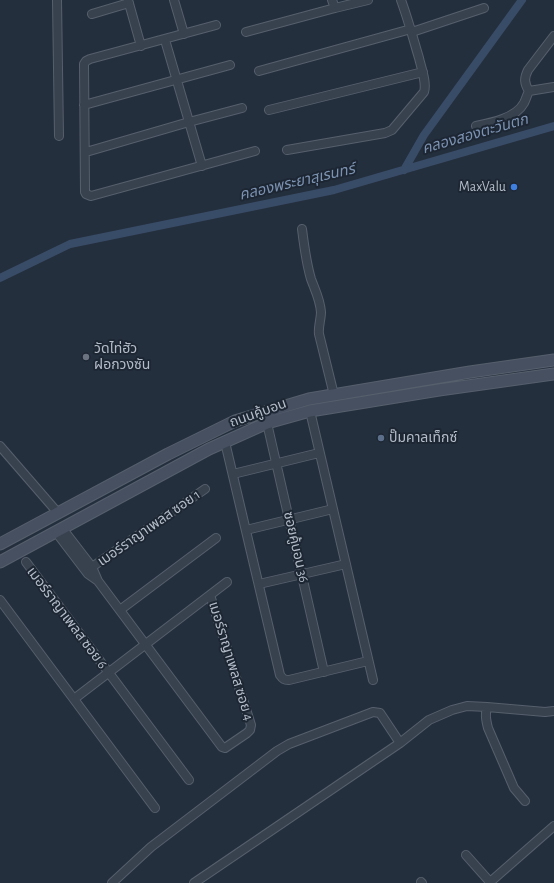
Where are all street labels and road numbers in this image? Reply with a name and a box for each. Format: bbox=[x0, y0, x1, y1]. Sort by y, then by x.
street label: ถนนคู้บอน bbox=[227, 395, 289, 431]
street label: เมอร์ราญาเพลส ซอย 1 bbox=[94, 486, 204, 570]
street label: ซอยคู้บอน 36 bbox=[280, 510, 312, 584]
street label: เมอร์ราญาเพลส ซอย 6 bbox=[23, 564, 111, 672]
street label: เมอร์ราญาเพลส ซอย 4 bbox=[205, 599, 257, 723]

